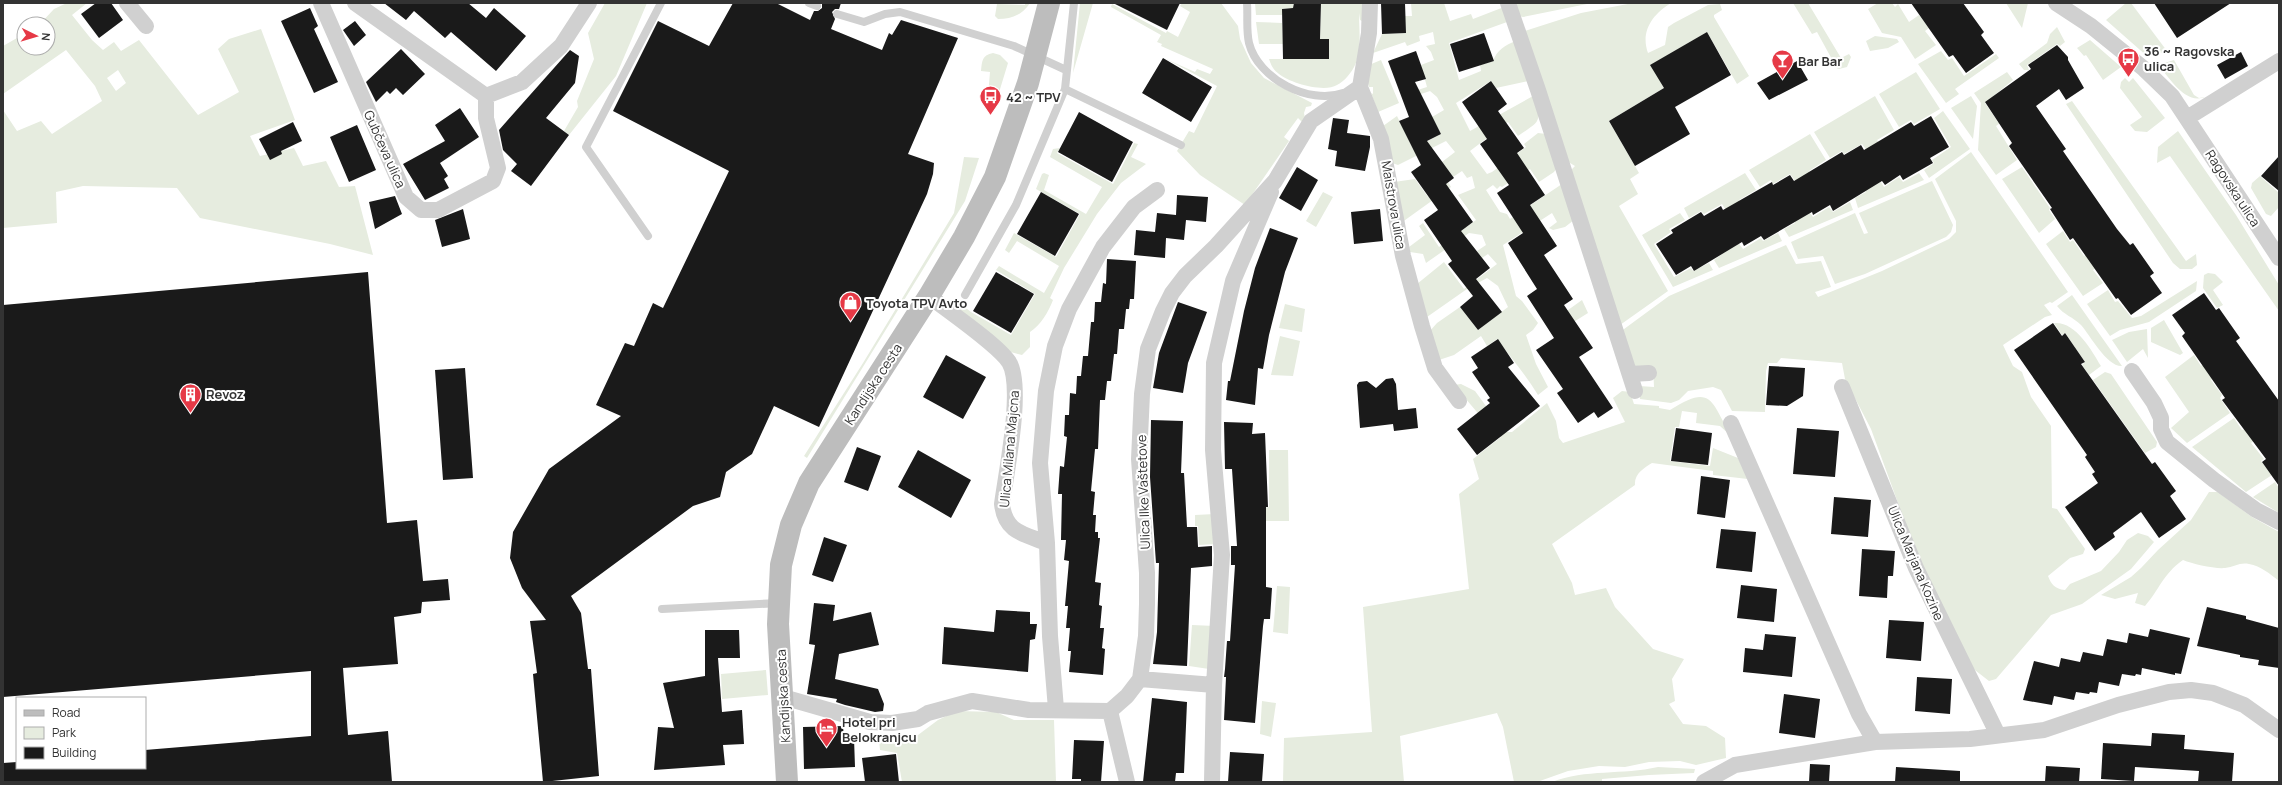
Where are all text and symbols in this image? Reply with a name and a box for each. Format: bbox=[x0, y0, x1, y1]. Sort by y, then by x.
north arrow bbox=[16, 16, 56, 56]
text: N bbox=[39, 32, 54, 42]
place label: 36 ~ Ragovska ulica bbox=[2144, 42, 2234, 75]
bus stop icon: 36 ~ Ragovska ulica bbox=[2115, 45, 2141, 78]
bar icon: Bar Bar bbox=[1769, 48, 1795, 81]
place label: Bar Bar bbox=[1798, 52, 1842, 70]
bus stop icon: 42 ~ TPV bbox=[977, 84, 1003, 117]
place label: 42 ~ TPV bbox=[1006, 88, 1061, 106]
street label: Gubčeva ulica bbox=[360, 107, 410, 191]
street label: Ragovska ulica bbox=[2201, 146, 2265, 230]
street label: Maistrova ulica bbox=[1377, 159, 1411, 251]
shop icon: Toyota TPV Avto bbox=[838, 290, 864, 323]
place label: Toyota TPV Avto bbox=[866, 294, 967, 312]
street label: Kandijska cesta bbox=[840, 340, 906, 428]
building icon: Revoz bbox=[178, 381, 204, 414]
place label: Revoz bbox=[206, 385, 244, 403]
street label: Ulica Milana Majcna bbox=[995, 390, 1023, 508]
street label: Ulica Ilke Vaštetove bbox=[1132, 434, 1154, 550]
street label: Ulica Marjana Kozine bbox=[1884, 503, 1948, 623]
street label: Kandijska cesta bbox=[772, 649, 794, 743]
legend bbox=[16, 697, 146, 769]
text: Road bbox=[52, 704, 80, 721]
place label: Hotel pri Belokranjcu bbox=[842, 713, 917, 746]
hotel icon: Hotel pri Belokranjcu bbox=[814, 716, 840, 749]
text: Park bbox=[52, 724, 77, 741]
text: Building bbox=[52, 744, 96, 761]

